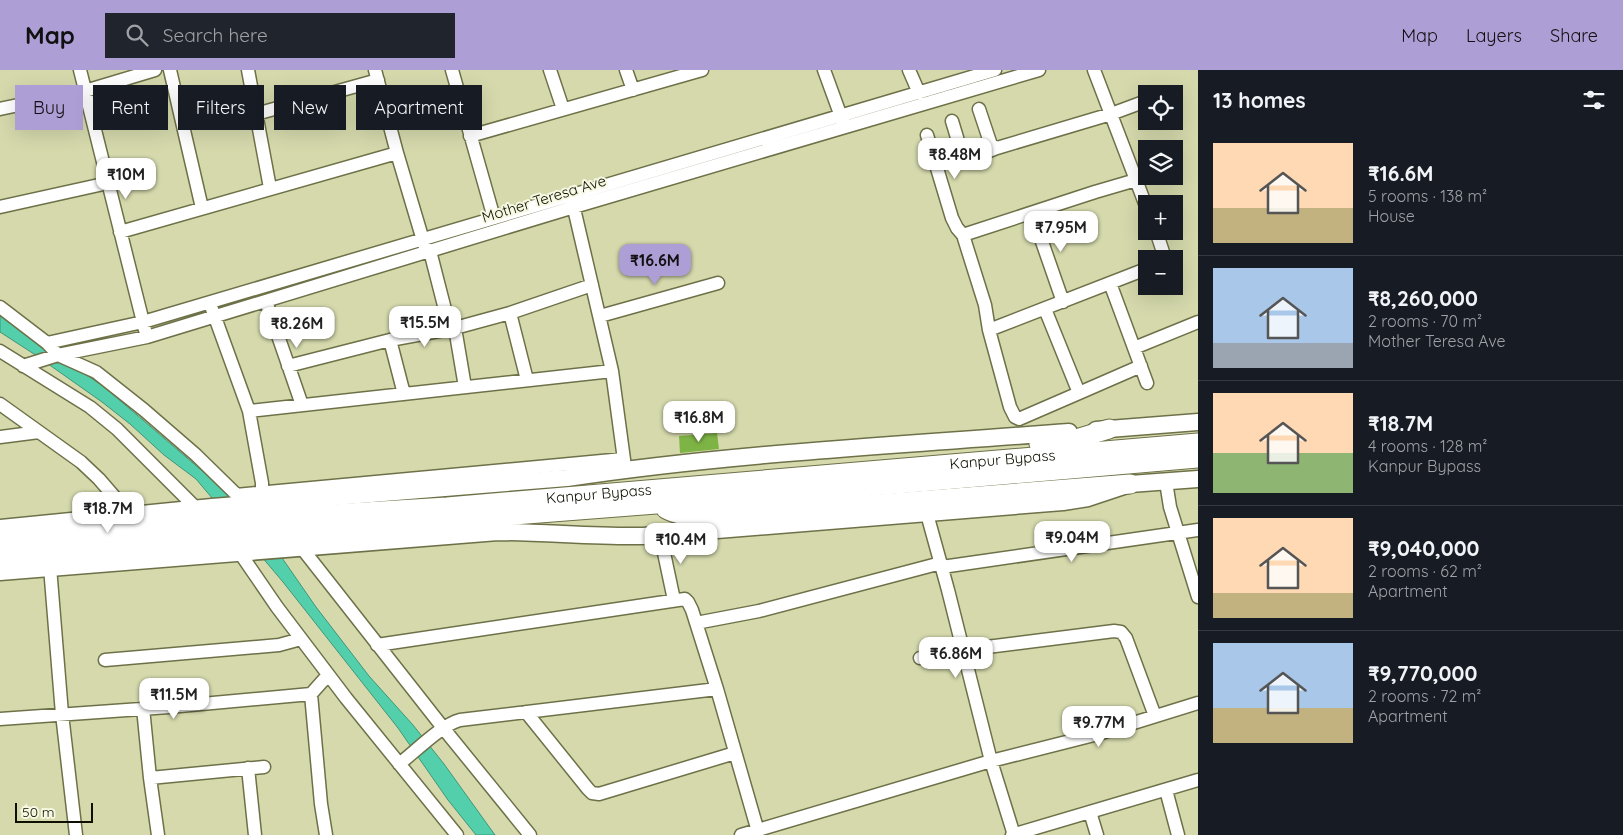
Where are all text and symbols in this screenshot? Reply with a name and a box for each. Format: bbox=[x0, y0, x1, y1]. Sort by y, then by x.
search box bbox=[105, 13, 455, 58]
text: Map bbox=[25, 20, 75, 50]
icon: search bbox=[123, 21, 151, 49]
text: Search here bbox=[163, 23, 268, 47]
text: Map bbox=[1401, 24, 1438, 47]
text: Layers bbox=[1466, 24, 1522, 47]
text: Share bbox=[1550, 24, 1598, 47]
chip: Buy bbox=[15, 85, 83, 130]
chip: Rent bbox=[93, 85, 168, 130]
chip: Filters bbox=[178, 85, 264, 130]
chip: New bbox=[274, 85, 346, 130]
chip: Apartment bbox=[356, 85, 482, 130]
map controls bbox=[1138, 85, 1183, 295]
button: locate bbox=[1138, 85, 1183, 130]
icon: filters bbox=[1580, 86, 1608, 114]
text: 13 homes bbox=[1213, 87, 1306, 113]
pin: ₹8.48M bbox=[914, 138, 996, 180]
button: layers bbox=[1138, 140, 1183, 185]
text: ₹8.48M bbox=[929, 144, 981, 164]
pin: ₹10M bbox=[96, 158, 156, 200]
text: ₹16.6M bbox=[1368, 160, 1433, 186]
icon: home bbox=[1253, 163, 1313, 223]
text: ₹10M bbox=[107, 164, 145, 184]
street label: Mother Teresa Ave bbox=[479, 171, 608, 226]
text: 5 rooms · 138 m² bbox=[1368, 186, 1487, 206]
button: + bbox=[1138, 195, 1183, 240]
text: House bbox=[1368, 206, 1415, 226]
pin: ₹7.95M bbox=[1020, 210, 1102, 253]
text: ₹7.95M bbox=[1035, 217, 1087, 237]
pin: ₹16.6M bbox=[614, 244, 696, 286]
text: ₹16.6M bbox=[630, 250, 680, 270]
button: − bbox=[1138, 250, 1183, 295]
text: ₹8,260,000 bbox=[1368, 285, 1478, 311]
icon: home bbox=[1253, 288, 1313, 348]
pin: ₹8.26M bbox=[256, 306, 338, 349]
pin: ₹15.5M bbox=[384, 306, 466, 348]
text: 2 rooms · 70 m² bbox=[1368, 311, 1482, 331]
text: ₹15.5M bbox=[400, 312, 450, 332]
text: ₹8.26M bbox=[271, 313, 323, 333]
text: Mother Teresa Ave bbox=[1368, 331, 1506, 351]
pin: ₹16.8M bbox=[658, 400, 740, 443]
text: ₹16.8M bbox=[674, 407, 724, 427]
text: ₹18.7M bbox=[1368, 410, 1433, 436]
icon: home bbox=[1253, 413, 1313, 473]
text: 4 rooms · 128 m² bbox=[1368, 436, 1487, 456]
street label: Kanpur Bypass bbox=[949, 445, 1056, 473]
text: Kanpur Bypass bbox=[1368, 456, 1481, 476]
street label: Kanpur Bypass bbox=[545, 480, 652, 508]
pin: ₹18.7M bbox=[67, 492, 149, 534]
text: ₹18.7M bbox=[83, 498, 133, 518]
pin: ₹9.04M bbox=[1031, 520, 1113, 563]
pin: ₹10.4M bbox=[640, 522, 722, 565]
text: ₹9.04M bbox=[1045, 527, 1099, 547]
text: ₹10.4M bbox=[656, 529, 706, 549]
text: ₹9,040,000 bbox=[1368, 535, 1480, 561]
icon: home bbox=[1253, 538, 1313, 598]
text: 2 rooms · 62 m² bbox=[1368, 561, 1482, 581]
text: Apartment bbox=[1368, 581, 1448, 601]
pin: ₹6.86M bbox=[915, 636, 997, 679]
text: ₹6.86M bbox=[930, 643, 982, 663]
text: ₹9,770,000 bbox=[1368, 660, 1477, 686]
icon: home bbox=[1253, 663, 1313, 723]
pin: ₹11.5M bbox=[133, 678, 215, 720]
text: ₹11.5M bbox=[150, 684, 198, 704]
text: 2 rooms · 72 m² bbox=[1368, 686, 1481, 706]
pin: ₹9.77M bbox=[1058, 706, 1140, 748]
text: Apartment bbox=[1368, 706, 1448, 726]
text: ₹9.77M bbox=[1073, 712, 1125, 732]
scale bar bbox=[15, 800, 92, 823]
text: 50 m bbox=[22, 803, 55, 821]

